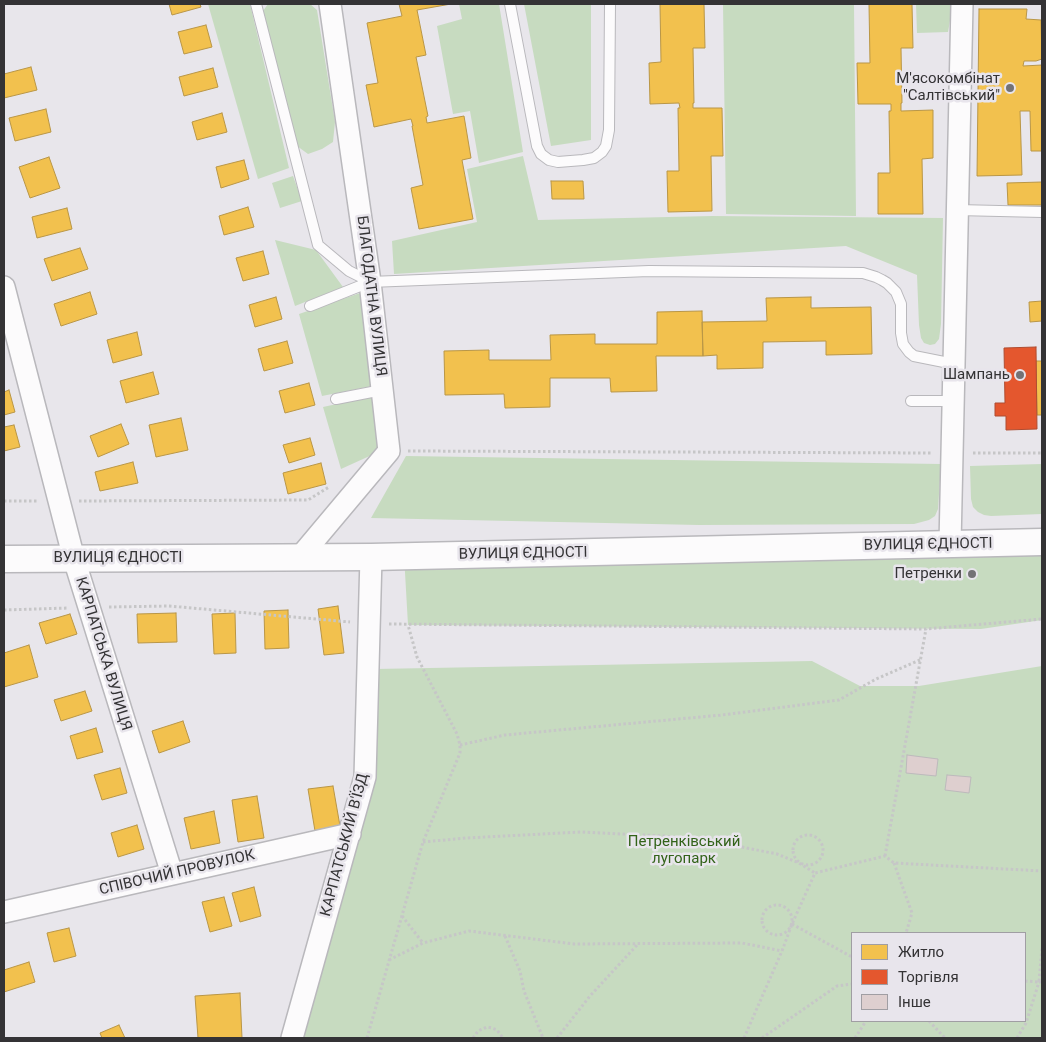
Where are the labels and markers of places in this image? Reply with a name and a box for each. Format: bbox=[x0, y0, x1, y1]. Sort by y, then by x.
place label: М'ясокомбінат "Салтівський" bbox=[896, 70, 1000, 105]
marker: М'ясокомбінат "Салтівський" bbox=[1004, 82, 1016, 94]
place label: Шампань bbox=[943, 366, 1010, 384]
marker: Шампань bbox=[1014, 369, 1026, 381]
place label: Петренки bbox=[894, 565, 962, 583]
marker: Петренки bbox=[966, 568, 978, 580]

